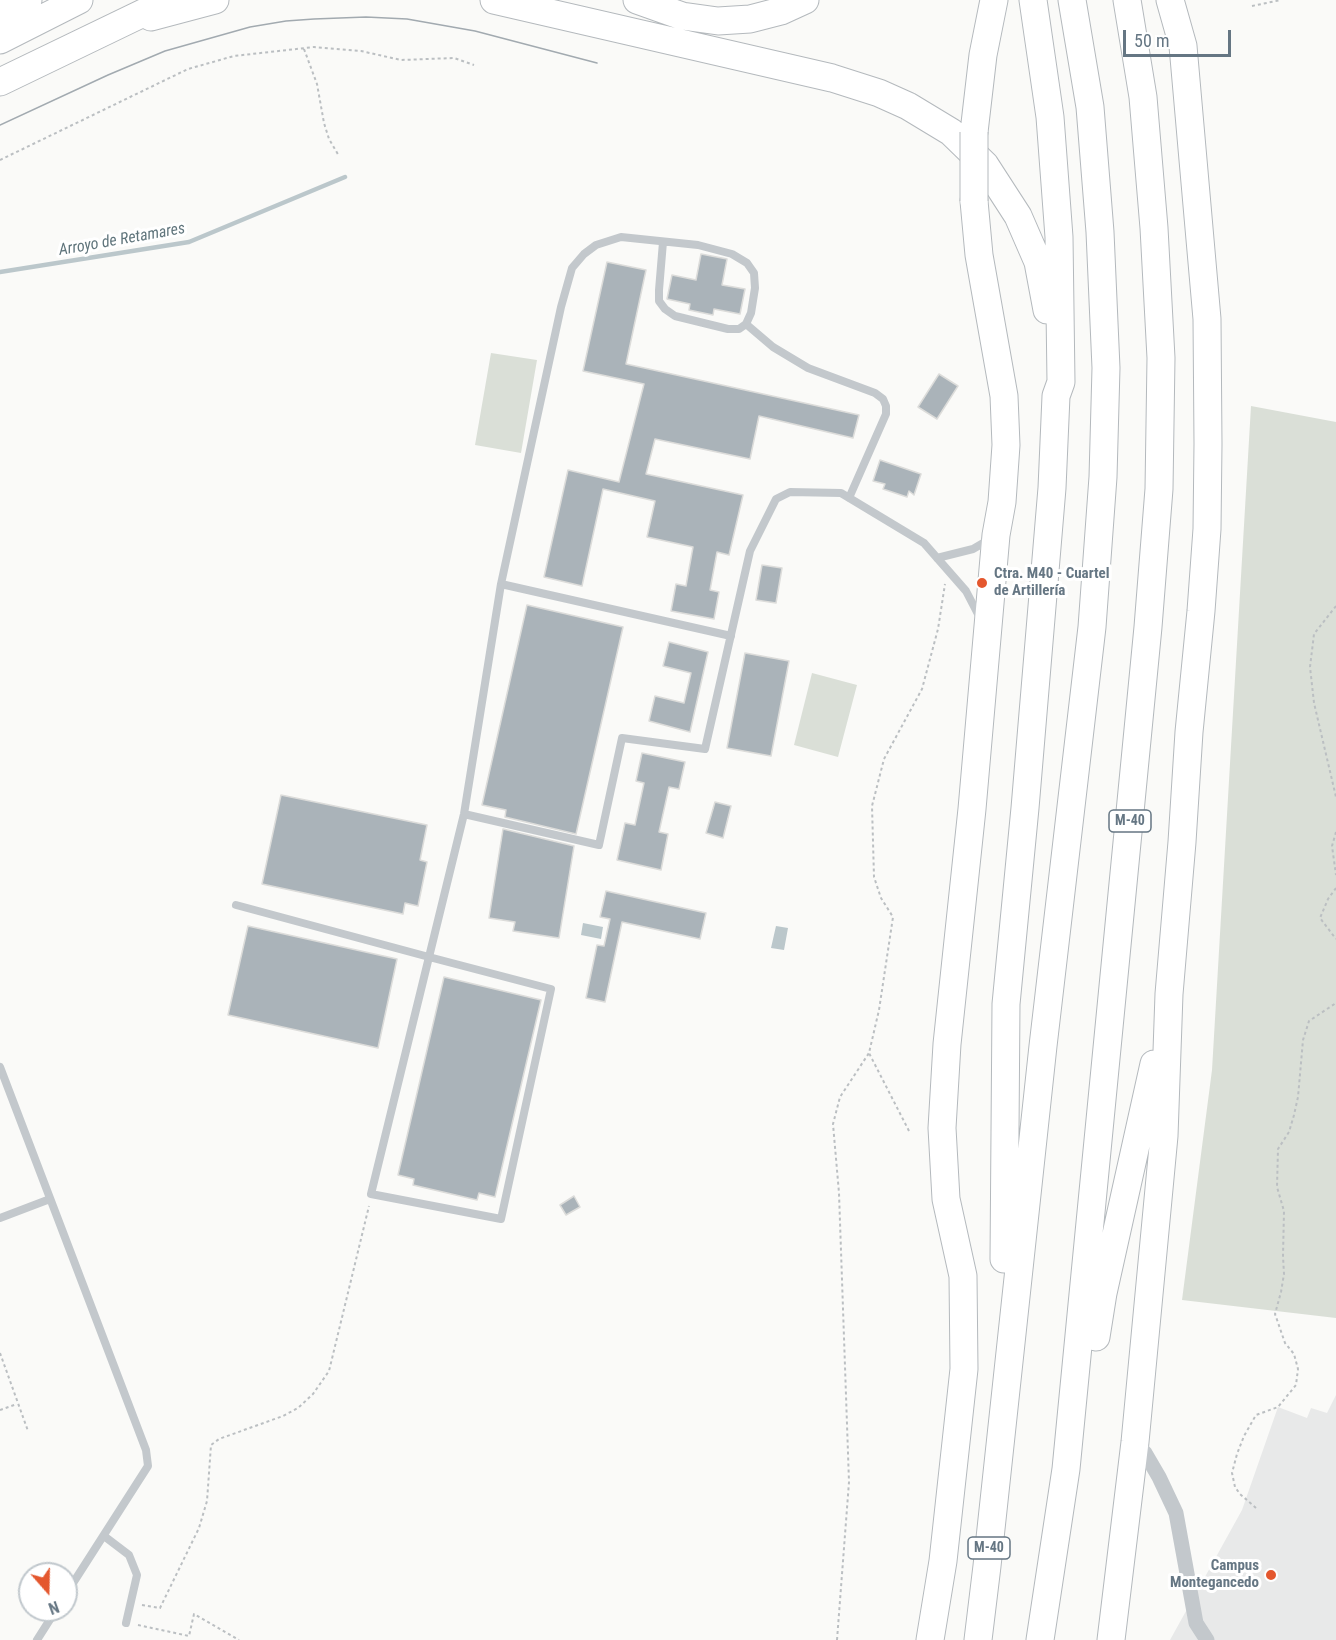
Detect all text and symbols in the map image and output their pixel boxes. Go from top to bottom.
scale bar [1126,18,1234,56]
text: 50 m [1134,30,1169,51]
water label: Arroyo de Retamares [57,219,187,261]
place label: Ctra. M40 - Cuartel de Artillería [994,565,1110,600]
marker: Ctra. M40 - Cuartel de Artillería [975,576,989,590]
road number: M-40 [1109,810,1151,832]
road number: M-40 [968,1537,1010,1559]
place label: Campus Montegancedo [1170,1557,1259,1592]
north arrow [18,1562,78,1622]
marker: Campus Montegancedo [1264,1568,1278,1582]
text: N [46,1597,62,1618]

